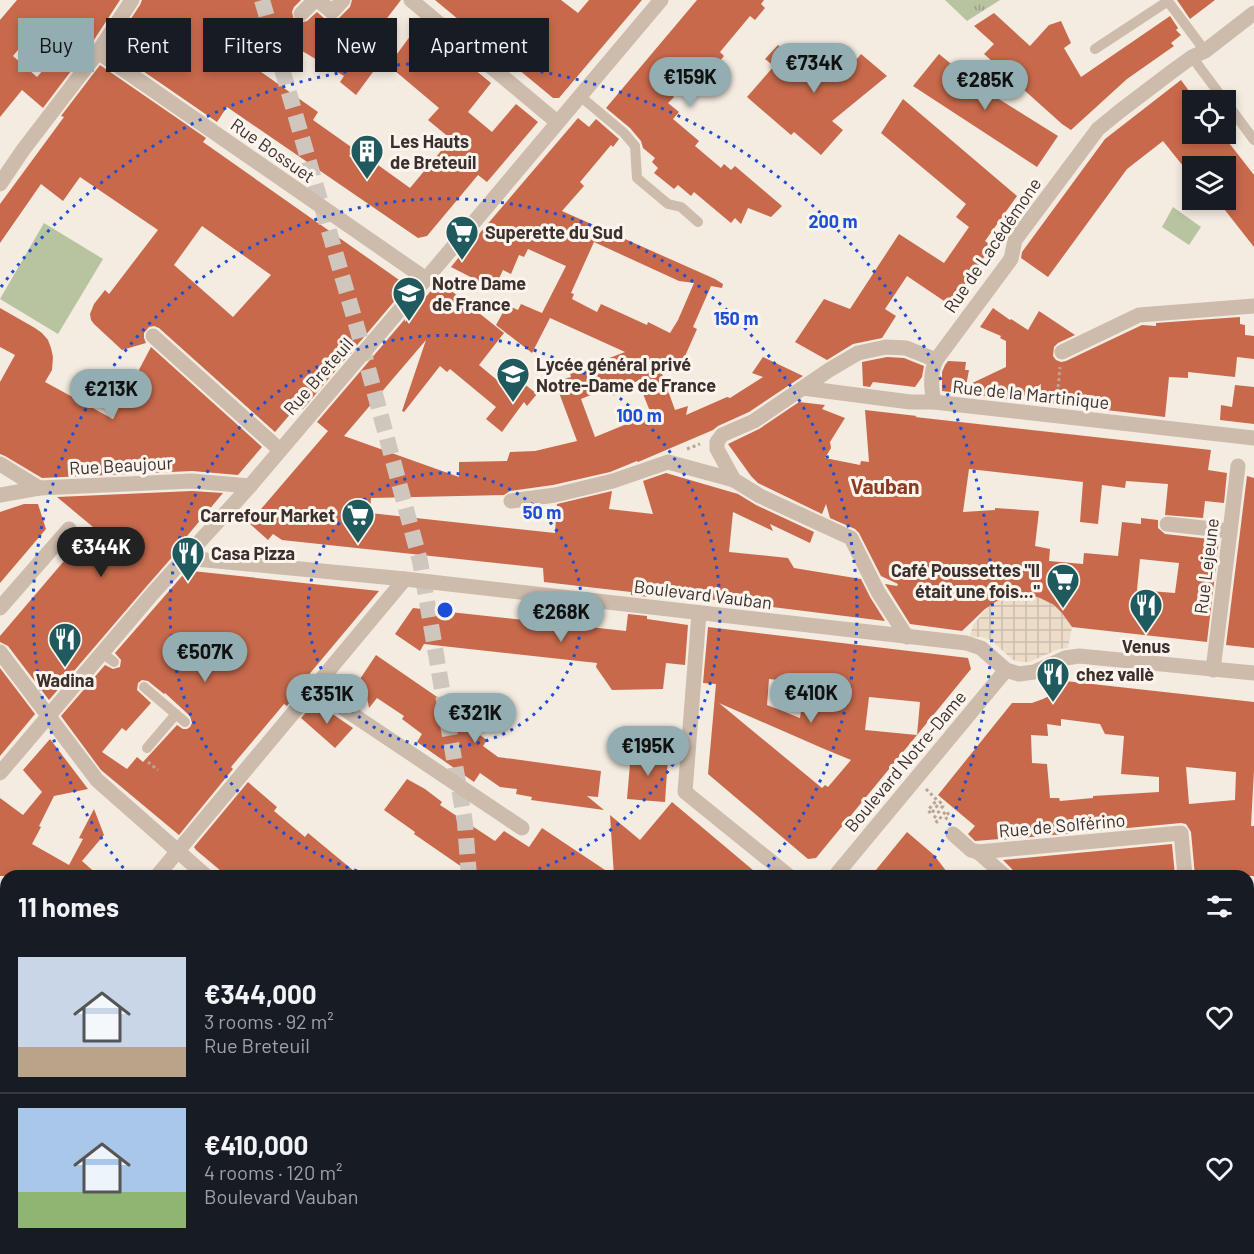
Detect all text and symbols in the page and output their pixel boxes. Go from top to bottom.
chip: Buy [18,18,94,72]
chip: Rent [106,18,191,72]
chip: Filters [203,18,303,72]
chip: New [315,18,397,72]
chip: Apartment [409,18,549,72]
pin: €734K [772,43,856,94]
text: €734K [785,50,843,74]
pin: €159K [648,57,732,108]
pin: €285K [943,60,1027,111]
text: €159K [663,64,717,88]
text: €285K [956,67,1014,91]
map controls [1182,90,1236,210]
button: locate [1182,90,1236,144]
street label: Rue Bossuet [227,113,319,187]
place label: Les Hauts de Breteuil [390,130,476,173]
building icon: Les Hauts de Breteuil [349,133,385,180]
button: layers [1182,156,1236,210]
street label: Rue de Lacédémone [939,173,1045,317]
text: 200 m [808,210,858,232]
supermarket icon: Superette du Sud [444,214,480,261]
place label: Superette du Sud [485,221,623,243]
place label: Notre Dame de France [432,272,526,315]
school or university icon: Notre Dame de France [391,275,427,322]
text: 150 m [714,307,758,329]
street label: Rue Breteuil [278,333,358,419]
place label: Lycée général privé Notre-Dame de France [536,353,716,396]
school or university icon: Lycée général privé Notre-Dame de France [495,356,531,403]
pin: €213K [69,369,153,420]
street label: Rue de la Martinique [952,375,1110,413]
text: €213K [84,376,138,400]
text: 100 m [616,404,662,426]
street label: Rue Beaujour [69,451,174,479]
district label: Vauban [851,473,919,498]
supermarket icon: Carrefour Market [340,497,376,544]
text: 50 m [523,501,561,523]
place label: Carrefour Market [200,504,335,526]
street label: Rue Lejeune [1189,517,1223,615]
pin: €344K [59,527,143,578]
text: €344K [71,534,131,558]
restaurant icon: Casa Pizza [170,535,206,582]
place label: Casa Pizza [211,542,295,564]
place label: Café Poussettes "Il était une fois..." [891,559,1041,602]
supermarket icon: Café Poussettes "Il était une fois..." [1045,562,1081,609]
street label: Boulevard Vauban [633,575,773,613]
restaurant icon: Venus [1128,587,1164,634]
pin: €268K [519,592,603,643]
text: €268K [532,599,590,623]
centre of rings [435,600,455,620]
restaurant icon: Wadina [47,621,83,668]
pin: €507K [163,632,247,683]
place label: Venus [1122,635,1170,657]
text: €507K [176,639,234,663]
restaurant icon: chez vallè [1035,656,1071,703]
place label: chez vallè [1076,663,1154,685]
place label: Wadina [36,669,94,691]
pin: €410K [769,673,853,724]
pin: €351K [285,674,369,725]
text: €410K [784,680,838,704]
text: €351K [300,681,354,705]
street label: Boulevard Notre-Dame [839,686,971,836]
pin: €321K [433,693,517,744]
text: €321K [448,700,502,724]
pin: €195K [606,726,690,777]
text: €195K [621,733,675,757]
street label: Rue de Solférino [998,809,1126,841]
icon: filters [1203,890,1236,923]
text: 11 homes [18,891,119,922]
text: €344,000 [204,978,317,1009]
icon: home [66,981,138,1053]
icon: heart [1203,1001,1236,1034]
text: 3 rooms · 92 m² [204,1009,334,1033]
text: Rue Breteuil [204,1033,310,1057]
text: €410,000 [204,1129,308,1160]
icon: home [66,1132,138,1204]
icon: heart [1203,1152,1236,1185]
text: 4 rooms · 120 m² [204,1160,342,1184]
text: Boulevard Vauban [204,1184,358,1208]

